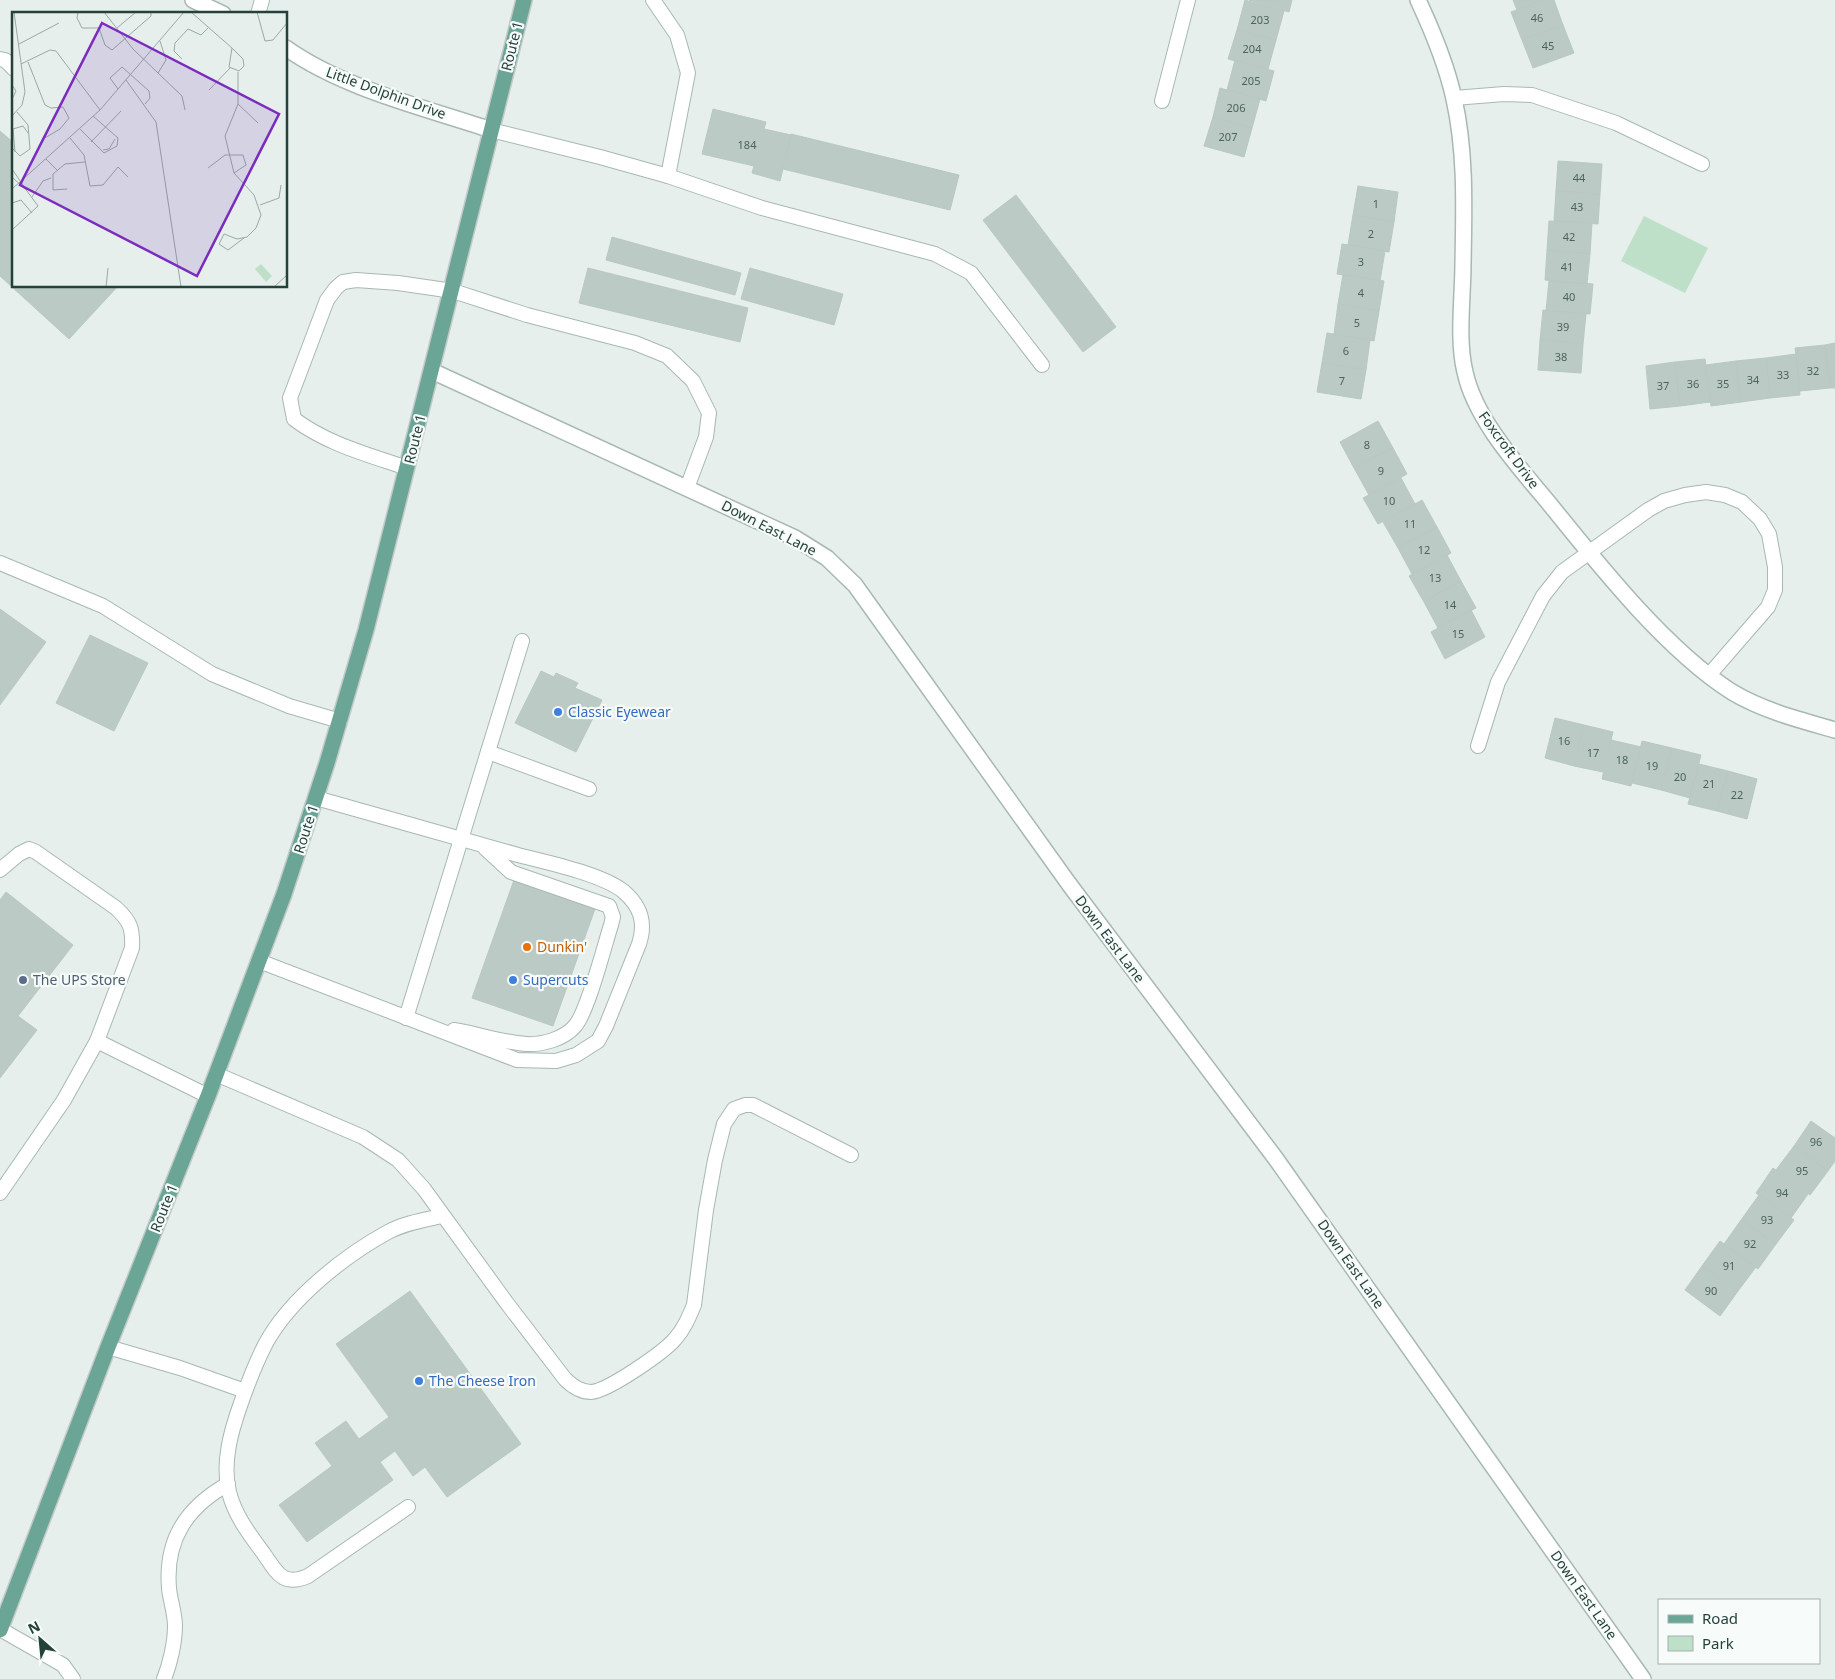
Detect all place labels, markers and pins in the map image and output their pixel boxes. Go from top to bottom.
place label: Classic Eyewear [568,702,671,721]
marker: Classic Eyewear [552,706,564,718]
place label: Dunkin' [537,937,587,956]
marker: Dunkin' [521,941,533,953]
place label: The UPS Store [33,970,126,989]
place label: Supercuts [523,970,589,989]
marker: The UPS Store [17,974,29,986]
marker: Supercuts [507,974,519,986]
place label: The Cheese Iron [429,1371,536,1390]
marker: The Cheese Iron [413,1375,425,1387]

